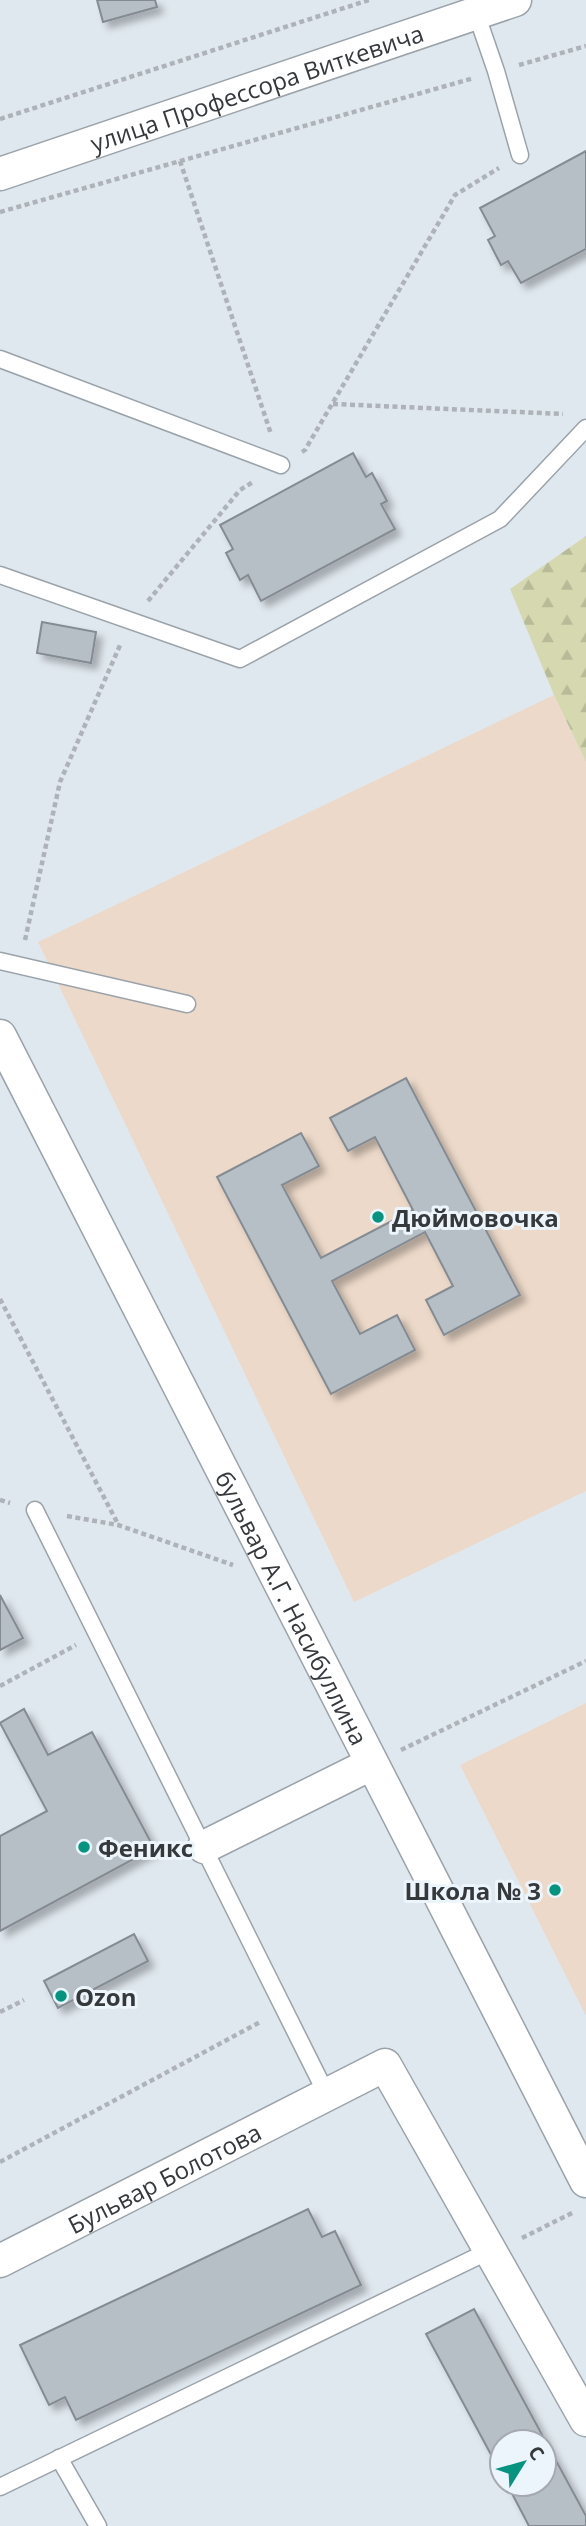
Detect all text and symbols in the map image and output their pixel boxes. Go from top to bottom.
street label: улица Профессора Виткевича [86,16,428,159]
place label: Дюймовочка [392,1201,559,1234]
marker: Дюймовочка [370,1209,386,1225]
street label: бульвар А.Г. Насибуллина [209,1465,376,1750]
place label: Феникс [98,1831,193,1864]
marker: Феникс [76,1839,92,1855]
place label: Школа № 3 [405,1874,541,1907]
marker: Школа № 3 [547,1882,563,1898]
place label: Ozon [75,1980,136,2013]
marker: Ozon [53,1988,69,2004]
street label: Бульвар Болотова [62,2115,266,2241]
north arrow [488,2428,558,2498]
text: С [523,2440,551,2465]

